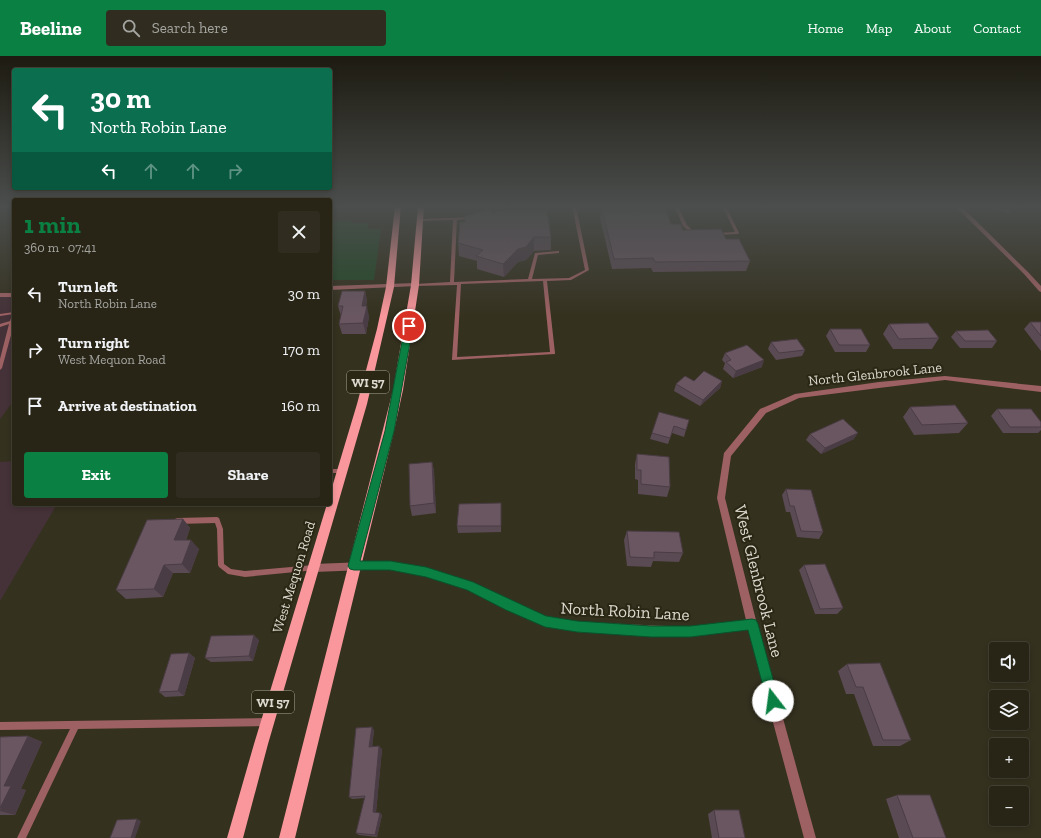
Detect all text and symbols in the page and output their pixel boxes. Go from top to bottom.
search box [106,10,386,46]
text: Beeline [20,17,82,40]
icon: search [120,17,142,39]
text: Search here [152,19,228,37]
text: Home [808,20,844,37]
text: Map [866,20,892,37]
text: About [914,20,951,37]
text: Contact [973,20,1021,37]
text: 30 m [90,82,151,115]
icon: left [24,84,76,136]
text: North Robin Lane [90,116,227,138]
icon: left [98,160,120,182]
icon: ahead [140,160,162,182]
icon: ahead [182,160,204,182]
icon: right [224,160,246,182]
text: 1 min [24,210,81,239]
button: close [278,211,320,253]
text: 360 m · 07:41 [24,240,96,255]
text: Turn left [58,278,118,296]
icon: left [24,283,46,305]
text: 30 m [288,285,320,303]
text: North Robin Lane [58,296,157,311]
pin [392,309,426,343]
icon: arrive [398,315,420,337]
text: Turn right [58,334,129,352]
icon: right [24,339,46,361]
text: 170 m [282,341,320,359]
text: West Mequon Road [58,352,166,367]
street label: North Glenbrook Lane [807,358,943,389]
road number: WI 57 [347,371,389,393]
icon: arrive [24,395,46,417]
text: Arrive at destination [58,397,197,415]
text: 160 m [281,397,320,415]
button: Exit [24,452,168,498]
button: Share [176,452,320,498]
street label: West Glenbrook Lane [730,503,788,659]
street label: West Mequon Road [269,519,319,635]
street label: North Robin Lane [560,598,690,624]
map controls [989,642,1029,826]
button: sound [989,642,1029,682]
position arrow [752,680,794,722]
button: layers [989,690,1029,730]
road number: WI 57 [252,691,294,713]
button: + [989,738,1029,778]
button: − [989,786,1029,826]

